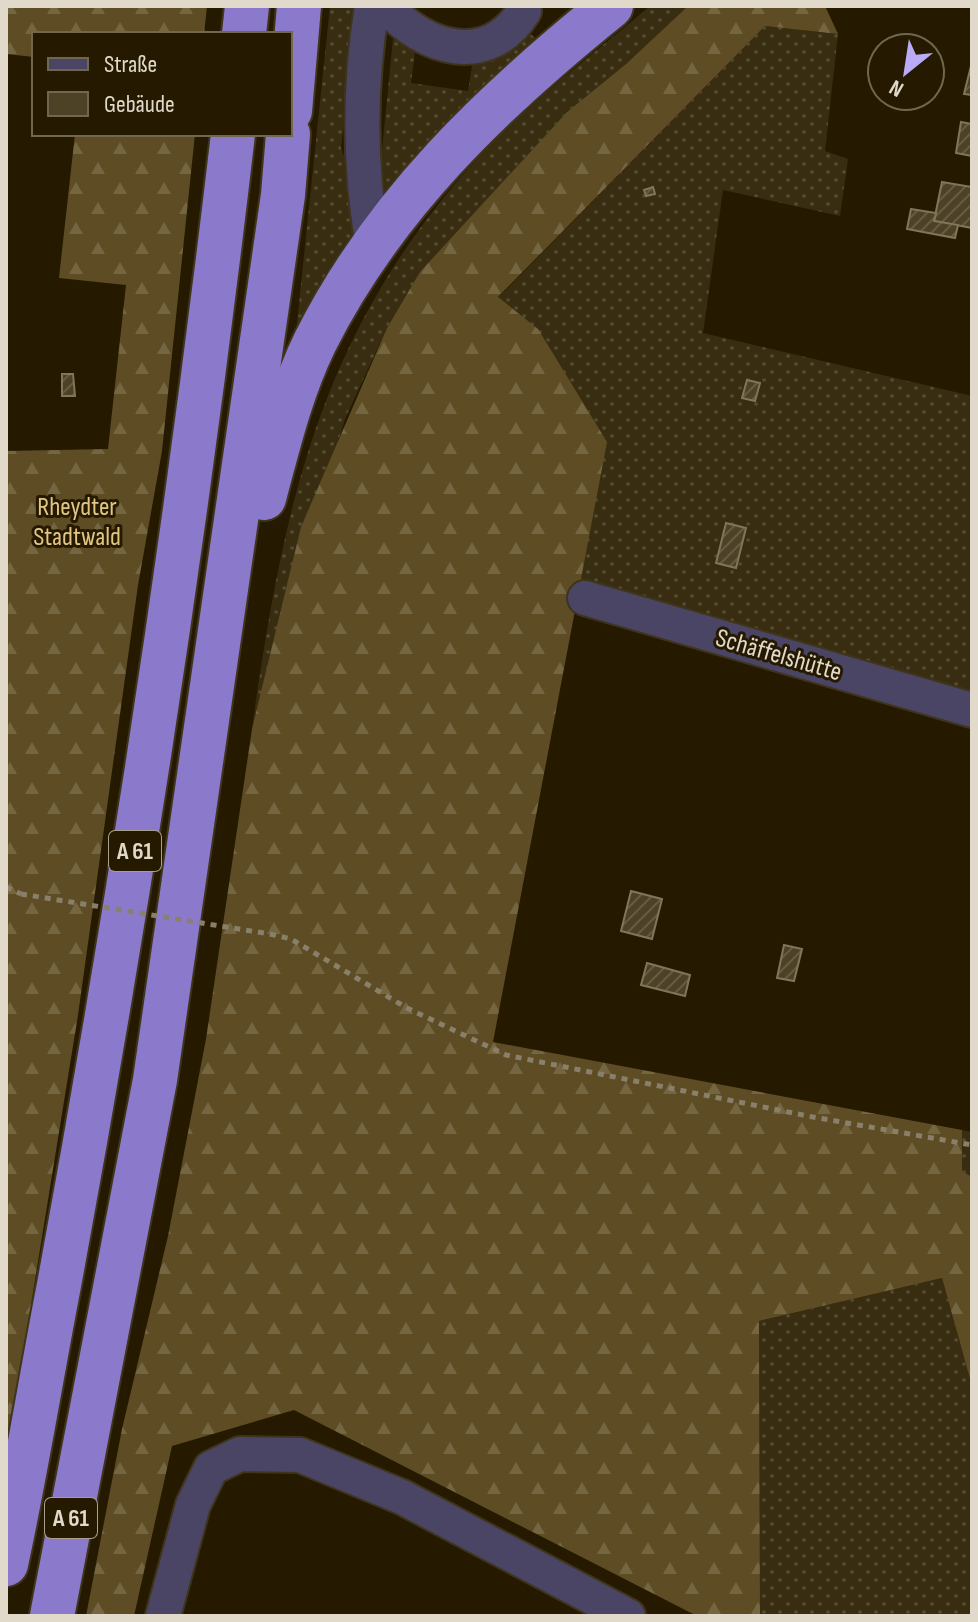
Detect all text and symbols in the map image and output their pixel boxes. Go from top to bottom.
legend [32,32,292,136]
north arrow [866,32,946,112]
text: Straße [104,50,157,79]
text: N [885,73,909,103]
text: Gebäude [104,90,175,119]
park label: Rheydter Stadtwald [33,492,121,553]
street label: Schäffelshütte [712,623,845,688]
road number: A 61 [109,831,161,871]
road number: A 61 [45,1498,97,1538]

